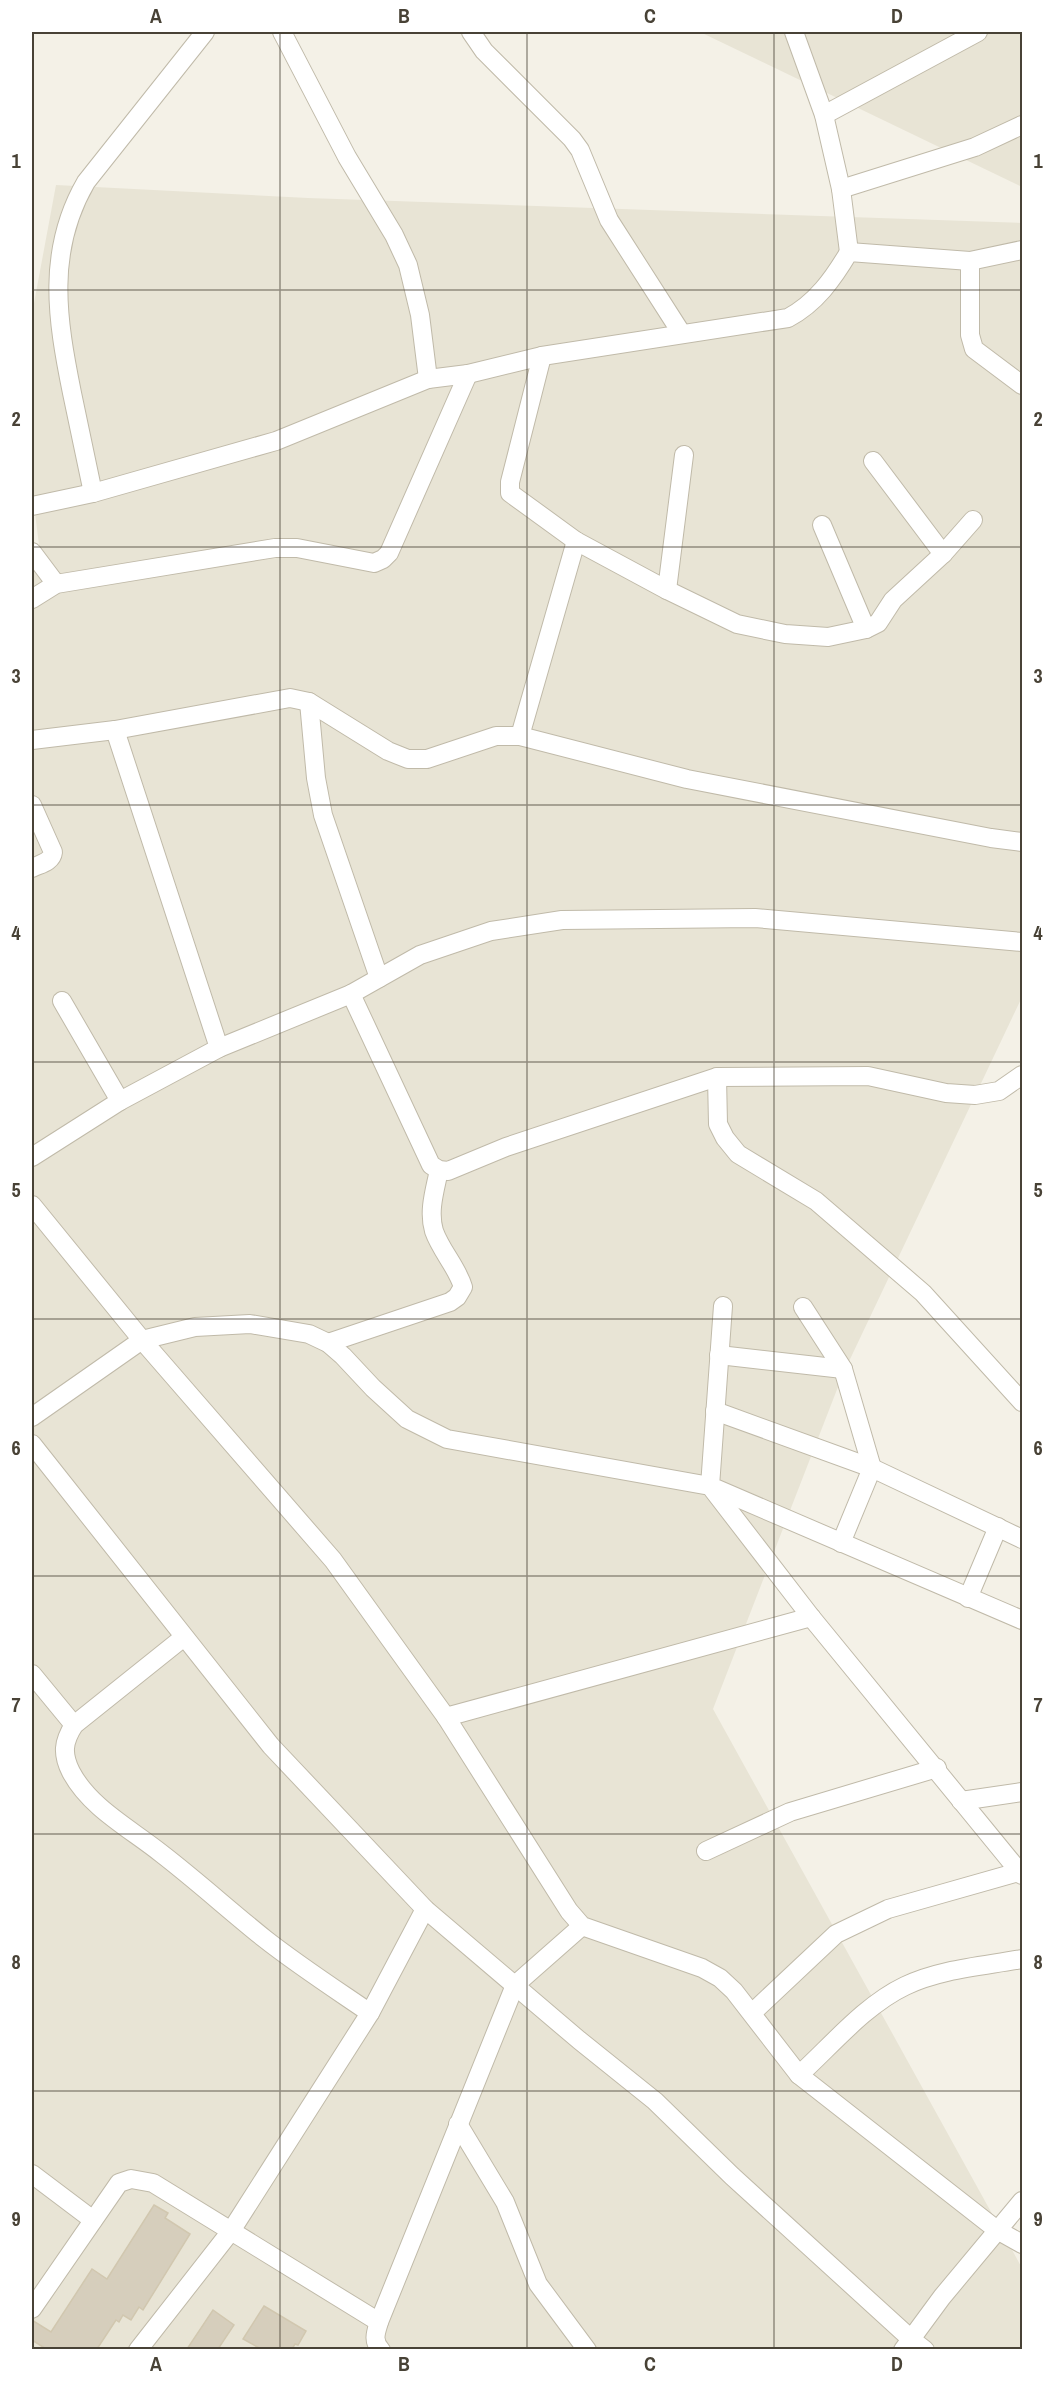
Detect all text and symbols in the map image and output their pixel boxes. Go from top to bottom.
text: A [150,2,162,29]
text: B [398,2,410,29]
text: C [644,2,656,29]
text: D [891,2,903,29]
text: 1 [11,147,21,174]
text: 1 [1033,147,1043,174]
text: 2 [11,405,21,432]
text: 2 [1033,405,1043,432]
text: 3 [11,662,21,689]
text: 3 [1033,662,1043,689]
text: 4 [11,919,21,946]
text: 4 [1033,919,1043,946]
text: 5 [11,1176,21,1203]
text: 5 [1033,1176,1043,1203]
text: 6 [11,1434,21,1461]
text: 6 [1033,1434,1043,1461]
text: 7 [11,1691,21,1718]
text: 7 [1033,1691,1043,1718]
text: 8 [11,1948,21,1975]
text: 8 [1033,1948,1043,1975]
text: 9 [11,2205,21,2232]
text: 9 [1033,2205,1043,2232]
text: A [150,2350,162,2377]
text: B [398,2350,410,2377]
text: C [644,2350,656,2377]
text: D [891,2350,903,2377]

